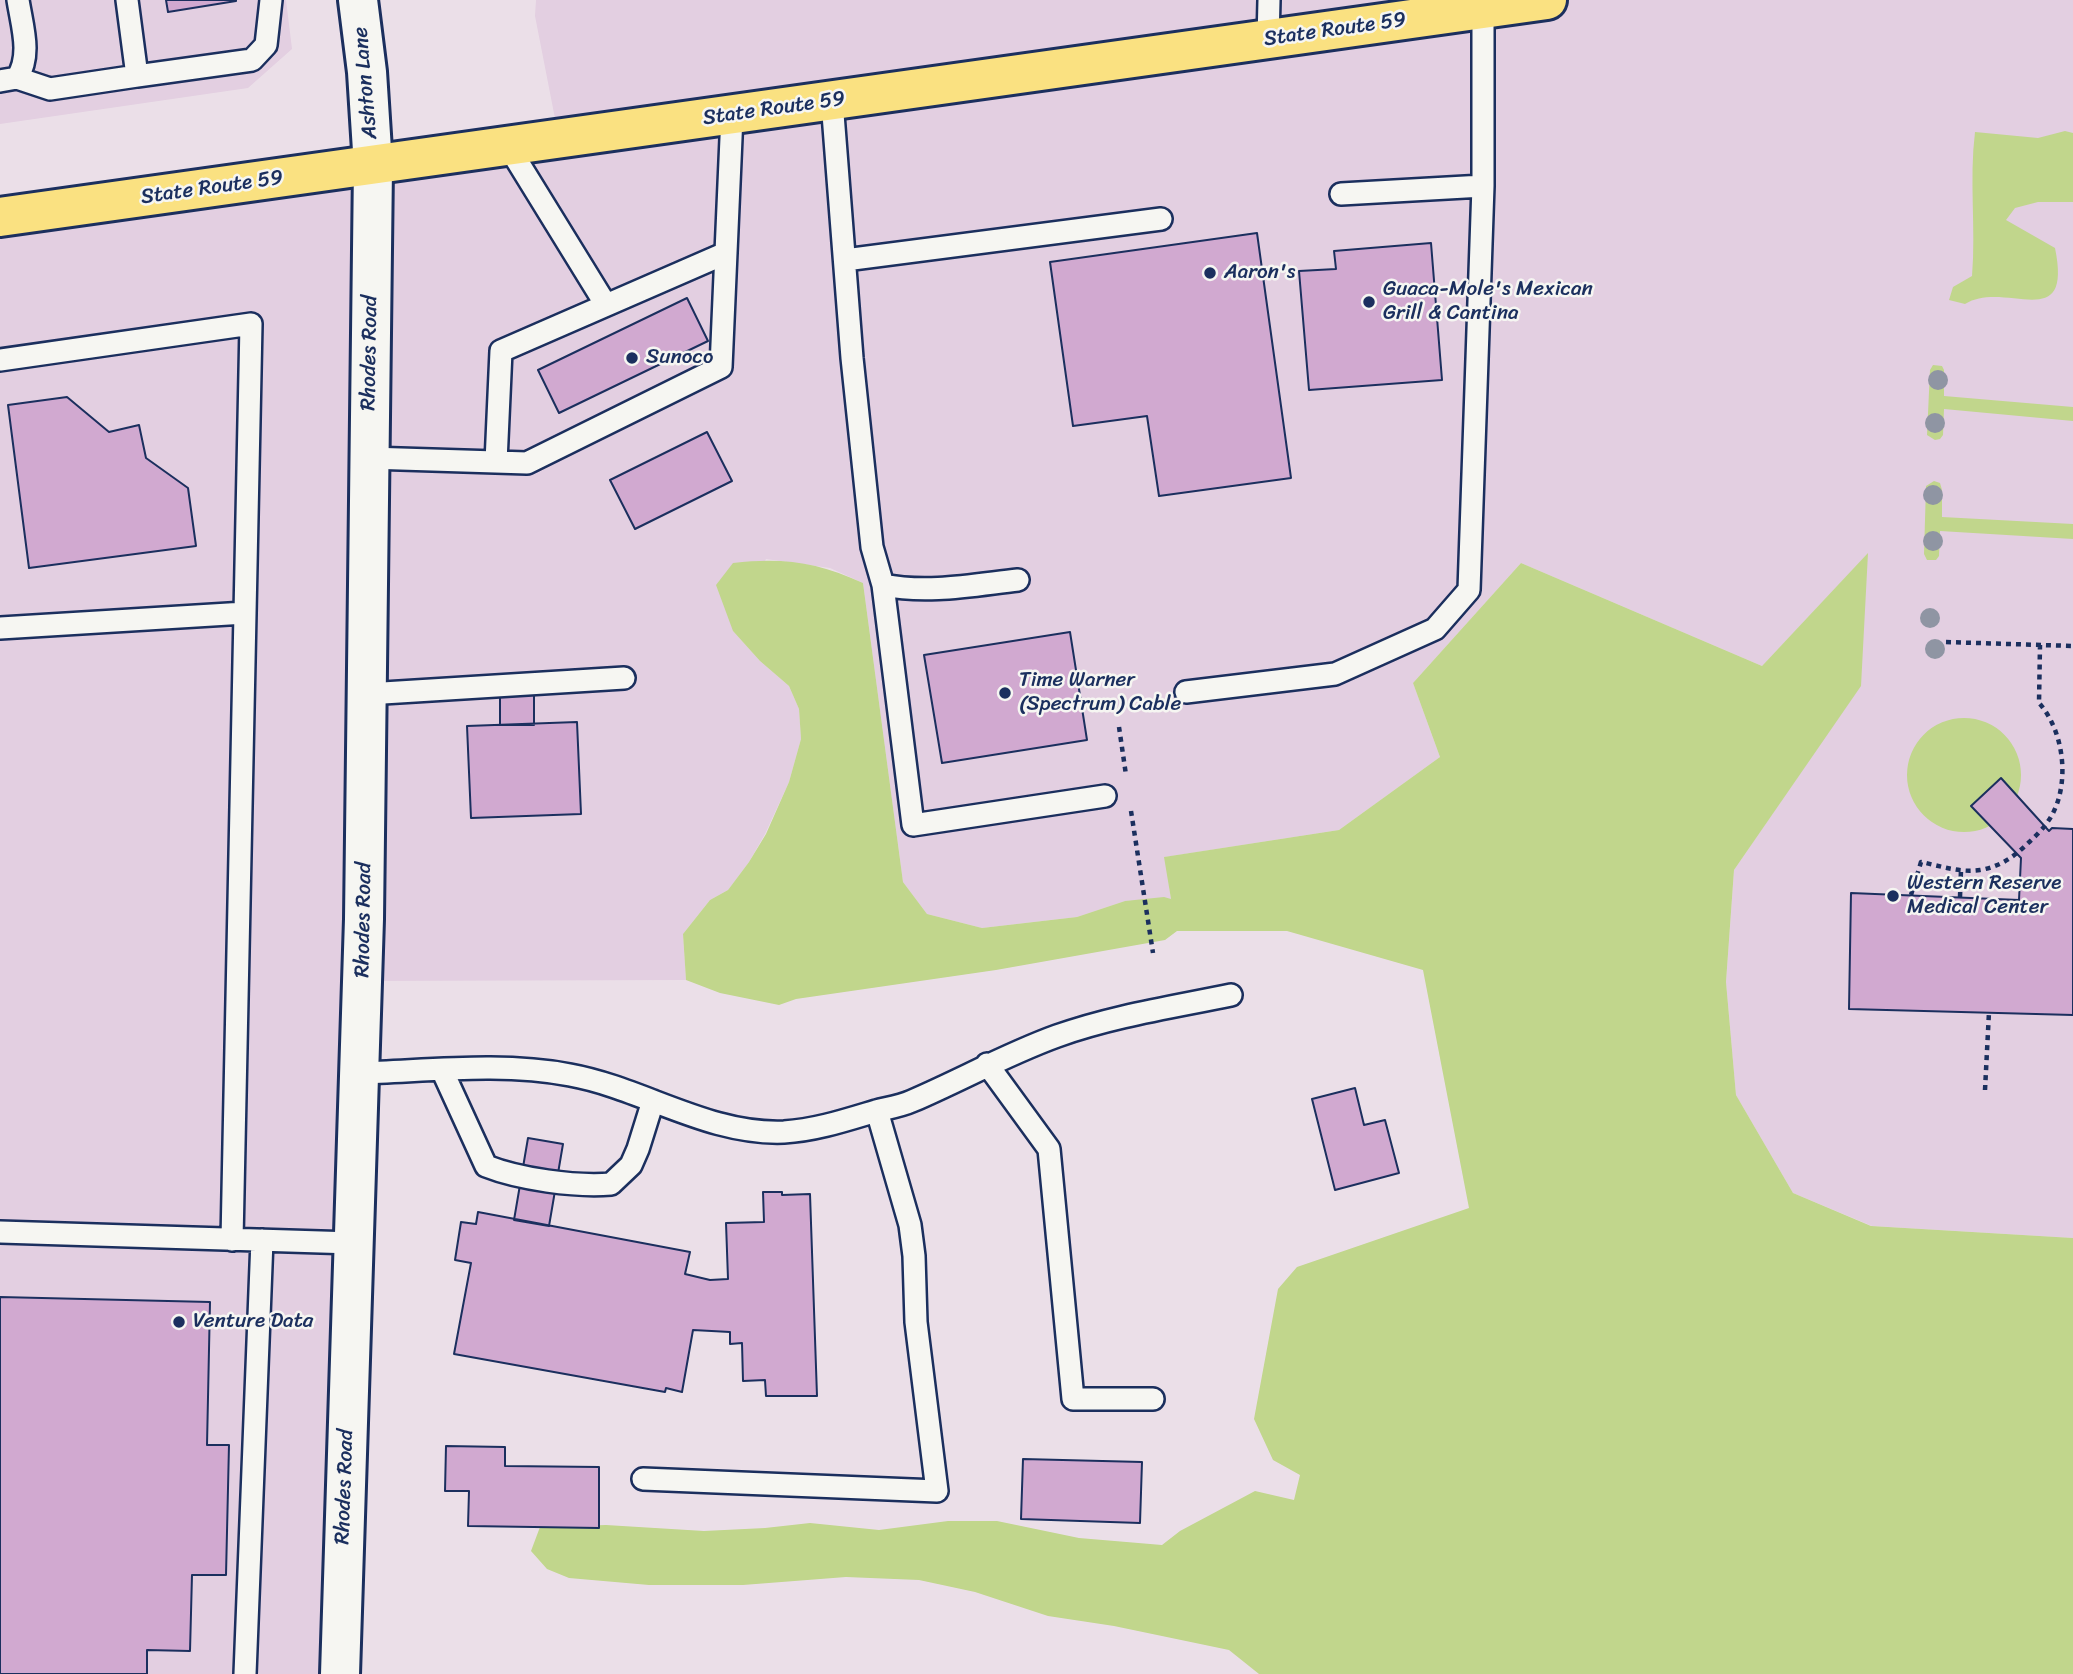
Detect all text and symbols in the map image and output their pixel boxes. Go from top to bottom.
street label: State Route 59 [1262,8,1408,52]
street label: Ashton Lane [349,26,383,140]
street label: State Route 59 [701,87,847,131]
street label: State Route 59 [139,166,285,210]
place label: Aaron's [1224,260,1295,286]
marker: Aaron's [1202,265,1218,281]
place label: Guaca-Mole's Mexican Grill & Cantina [1383,277,1593,327]
marker: Guaca-Mole's Mexican Grill & Cantina [1361,294,1377,310]
street label: Rhodes Road [356,295,384,411]
place label: Sunoco [646,345,713,371]
marker: Sunoco [624,350,640,366]
place label: Time Warner (Spectrum) Cable [1019,668,1181,718]
marker: Time Warner (Spectrum) Cable [997,685,1013,701]
street label: Rhodes Road [350,862,378,978]
place label: Western Reserve Medical Center [1907,871,2061,921]
marker: Western Reserve Medical Center [1885,888,1901,904]
place label: Venture Data [193,1309,313,1335]
marker: Venture Data [171,1314,187,1330]
street label: Rhodes Road [330,1429,360,1545]

